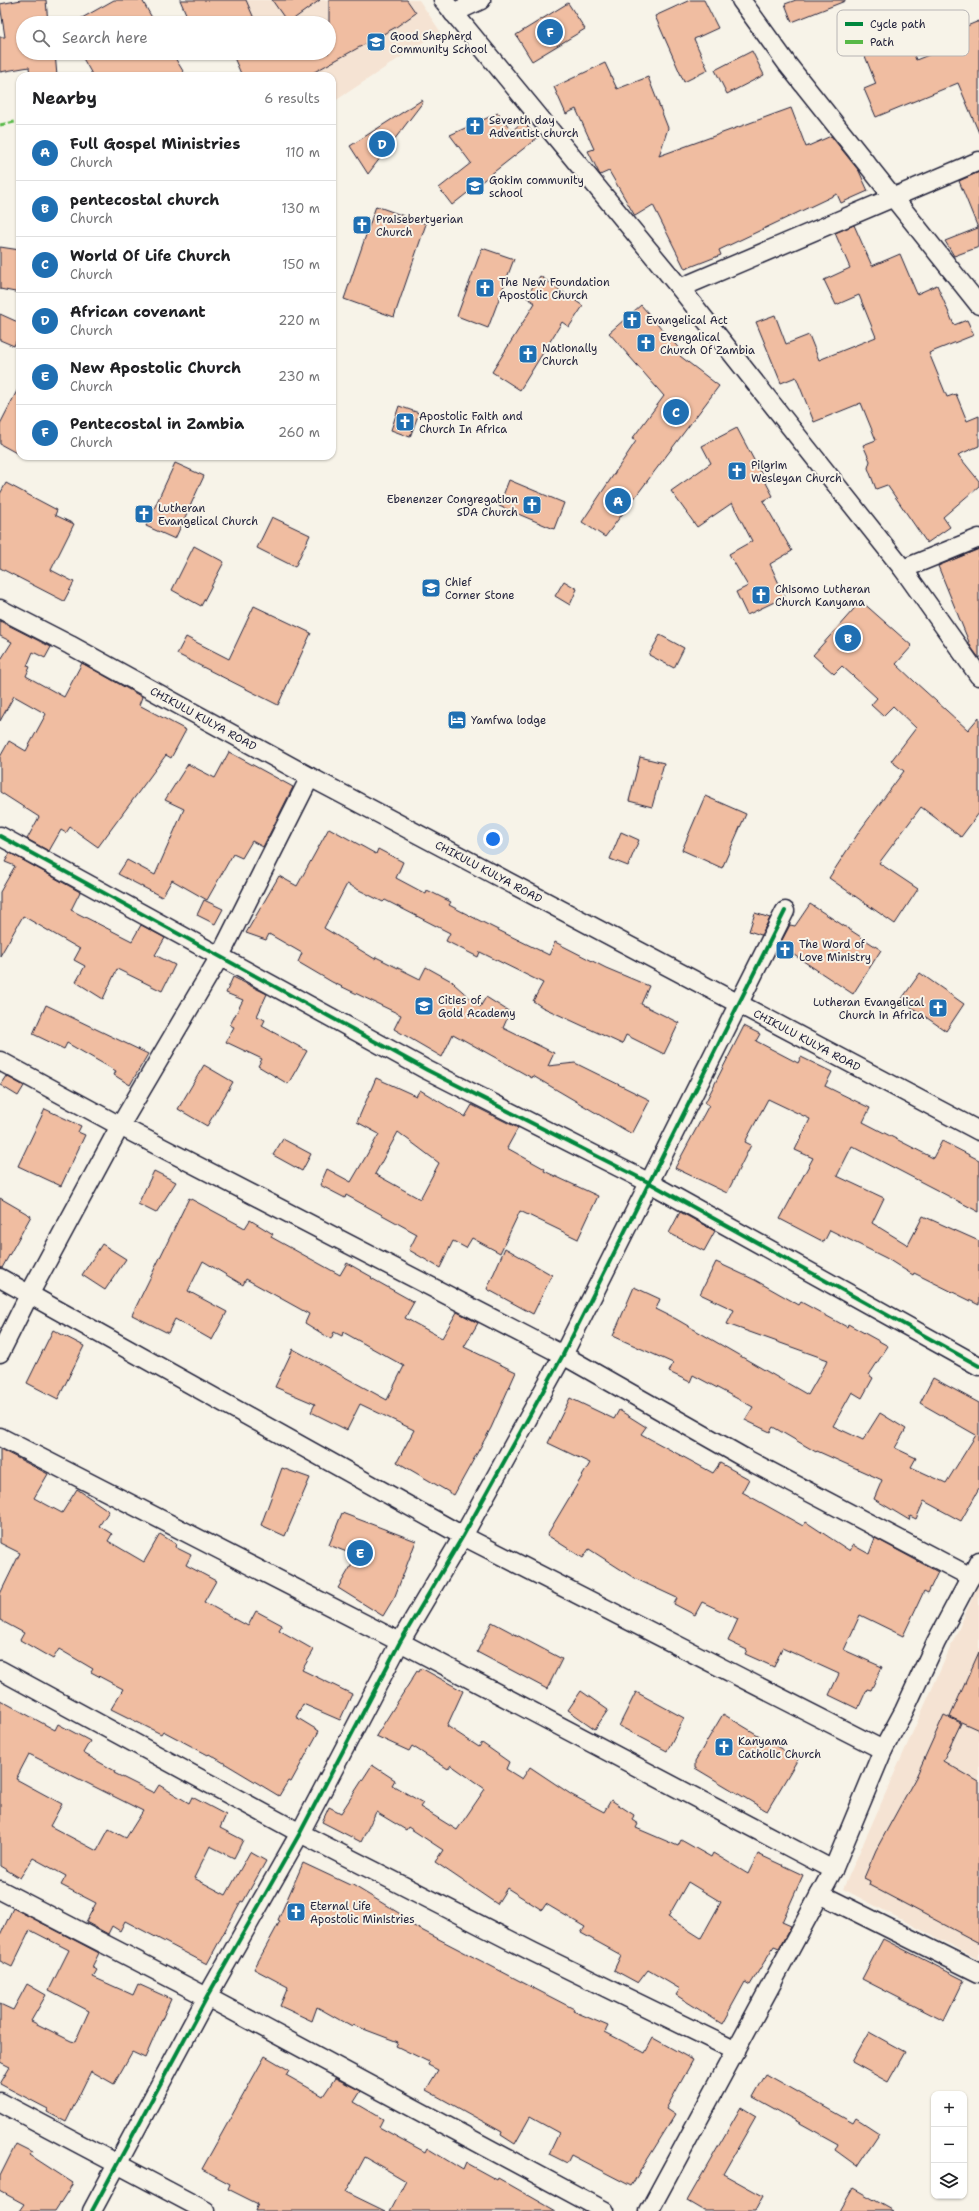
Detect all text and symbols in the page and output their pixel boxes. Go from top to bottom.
legend [837,10,969,56]
search box [16,16,336,60]
pin: F [537,17,563,47]
text: Cycle path [870,17,926,32]
icon: search [30,27,52,49]
text: Search here [62,28,148,48]
place label: Good Shepherd Community School [390,29,488,57]
school or university icon: Good Shepherd Community School [365,31,387,53]
text: Path [870,35,894,50]
text: Nearby [32,87,97,109]
text: 6 results [264,90,320,107]
place label: Seventh day Adventist church [489,113,579,141]
church icon: Seventh day Adventist church [464,115,486,137]
pin: D [369,129,395,159]
text: Full Gospel Ministries [70,134,240,154]
text: A [40,144,50,161]
text: 110 m [285,144,320,161]
text: Church [70,154,113,171]
place label: Gokim community school [489,173,584,201]
school or university icon: Gokim community school [464,175,486,197]
text: pentecostal church [70,190,219,210]
text: B [41,200,49,217]
text: 130 m [282,200,320,217]
text: Church [70,210,113,227]
place label: Praisebertyerian Church [376,212,464,240]
church icon: Praisebertyerian Church [351,214,373,236]
text: World Of Life Church [70,246,231,266]
text: C [41,256,49,273]
text: 150 m [282,256,320,273]
text: Church [70,266,113,283]
place label: The New Foundation Apostolic Church [499,275,610,303]
church icon: The New Foundation Apostolic Church [474,277,496,299]
text: African covenant [70,302,206,322]
church icon: Evangelical Act [621,309,643,331]
text: D [40,312,50,329]
text: 220 m [278,312,320,329]
place label: Evangelical Act [646,313,728,328]
text: Church [70,322,113,339]
place label: Evengalical Church Of Zambia [660,330,755,358]
church icon: Evengalical Church Of Zambia [635,332,657,354]
place label: Nationally Church [542,341,597,369]
church icon: Nationally Church [517,343,539,365]
text: New Apostolic Church [70,358,241,378]
text: E [41,368,49,385]
text: 230 m [278,368,320,385]
text: Church [70,378,113,395]
pin: C [663,397,689,427]
place label: Apostolic Faith and Church In Africa [419,409,523,437]
church icon: Apostolic Faith and Church In Africa [394,411,416,433]
text: Pentecostal in Zambia [70,414,244,434]
text: F [41,424,49,441]
text: 260 m [278,424,320,441]
text: Church [70,434,113,451]
place label: Pilgrim Wesleyan Church [751,458,842,486]
church icon: Pilgrim Wesleyan Church [726,460,748,482]
pin: A [605,486,631,516]
place label: Ebenenzer Congregation SDA Church [387,492,518,520]
church icon: Ebenenzer Congregation SDA Church [521,494,543,516]
place label: Lutheran Evangelical Church [158,501,258,529]
church icon: Lutheran Evangelical Church [133,503,155,525]
place label: Chief Corner Stone [445,575,515,603]
school or university icon: Chief Corner Stone [420,577,442,599]
place label: Chisomo Lutheran Church Kanyama [775,582,870,610]
church icon: Chisomo Lutheran Church Kanyama [750,584,772,606]
pin: B [835,623,861,653]
street label: CHIKULU KULYA ROAD [147,684,259,754]
hotel icon: Yamfwa lodge [446,709,468,731]
place label: Yamfwa lodge [471,713,546,728]
your location [483,829,503,849]
street label: CHIKULU KULYA ROAD [432,838,545,907]
place label: The Word of Love Ministry [799,937,871,965]
church icon: The Word of Love Ministry [774,939,796,961]
place label: Cities of Gold Academy [438,993,516,1021]
school or university icon: Cities of Gold Academy [413,995,435,1017]
place label: Lutheran Evangelical Church in Africa [813,995,925,1023]
church icon: Lutheran Evangelical Church in Africa [927,997,949,1019]
street label: CHIKULU KULYA ROAD [751,1006,863,1075]
pin: E [347,1538,373,1568]
place label: Kanyama Catholic Church [738,1734,821,1762]
church icon: Kanyama Catholic Church [713,1736,735,1758]
place label: Eternal Life Apostolic Ministries [310,1899,415,1927]
church icon: Eternal Life Apostolic Ministries [285,1901,307,1923]
map controls [931,2091,967,2199]
button: + [931,2091,967,2127]
button: − [931,2127,967,2163]
button: layers [931,2163,967,2199]

